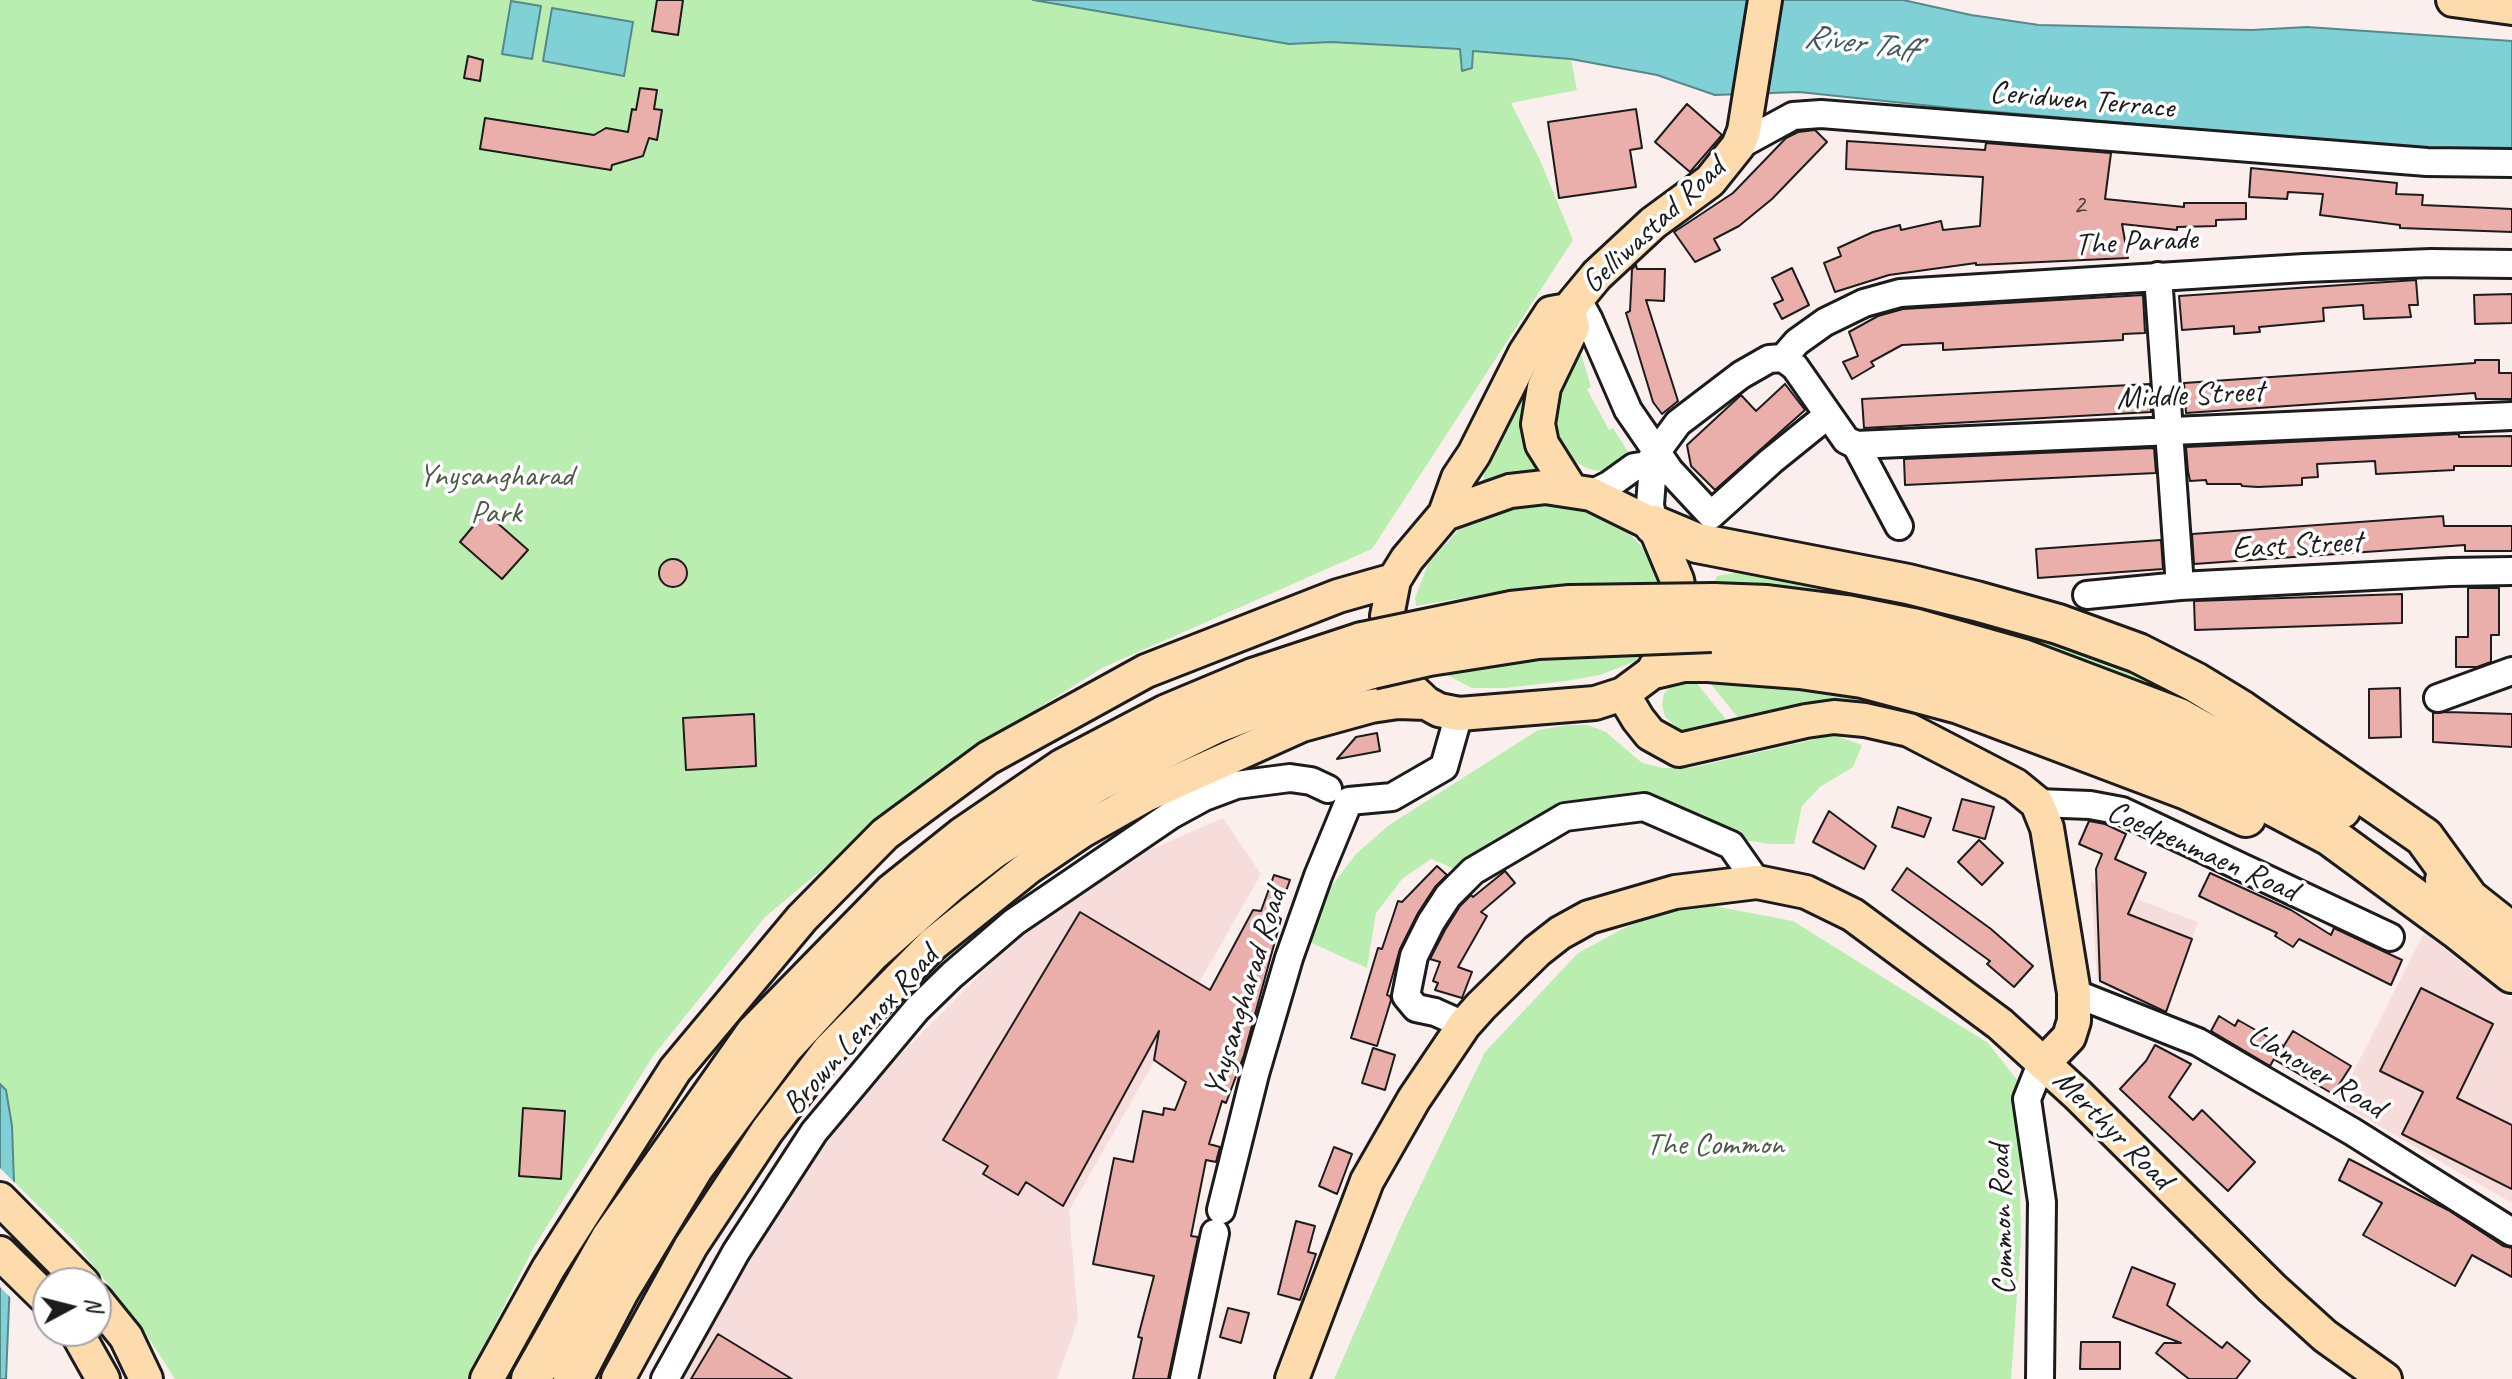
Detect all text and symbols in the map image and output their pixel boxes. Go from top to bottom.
water label: River Taff [1802,17,1918,71]
street label: Ceridwen Terrace [1988,74,2176,128]
street label: Gelliwastad Road [1574,150,1734,302]
house number: 2 [2073,189,2085,223]
street label: The Parade [2073,221,2199,265]
street label: Middle Street [2115,373,2265,419]
park label: Ynysangharad Park [419,458,573,533]
street label: East Street [2231,523,2363,569]
street label: Coedpenmaen Road [2101,793,2303,911]
street label: Ynysangharad Road [1196,884,1296,1102]
street label: Brown Lennox Road [775,938,947,1124]
street label: Llanover Road [2241,1016,2391,1128]
street label: Merthyr Road [2044,1062,2180,1198]
park label: The Common [1646,1127,1784,1165]
street label: Common Road [1981,1144,2025,1296]
north arrow [32,1267,112,1347]
text: N [79,1296,109,1313]

